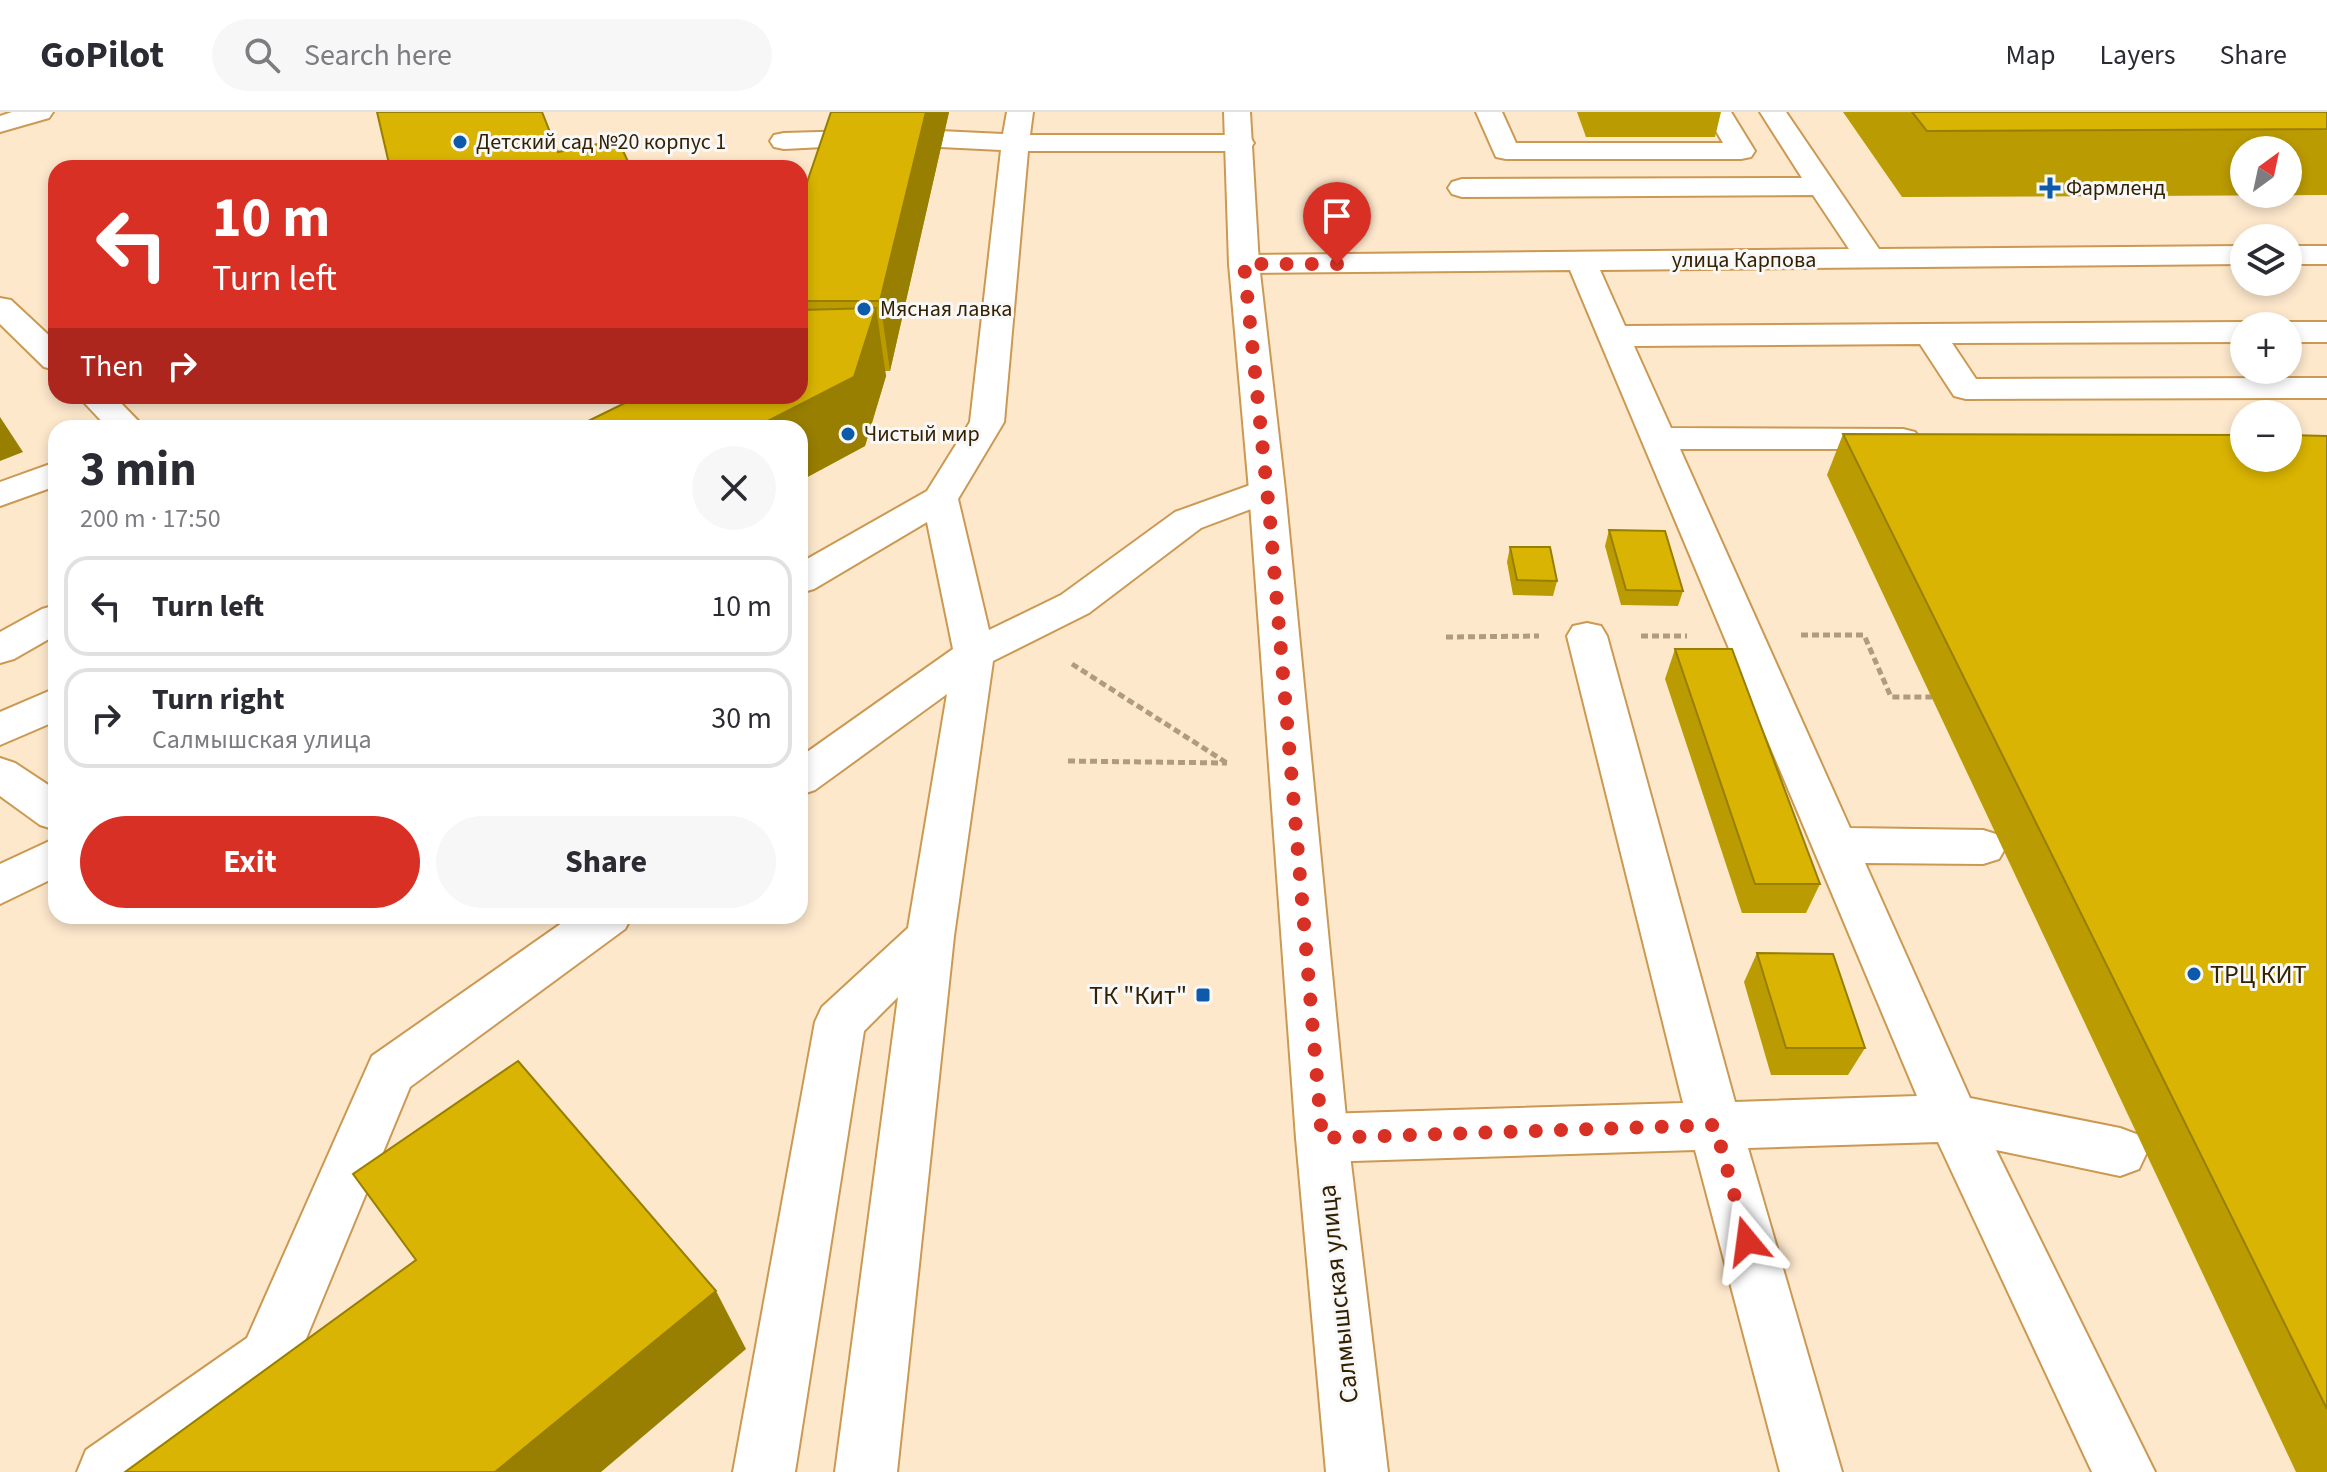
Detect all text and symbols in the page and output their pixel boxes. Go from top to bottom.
search box [212,19,772,91]
text: GoPilot [40,28,164,82]
icon: search [240,33,284,77]
text: Search here [304,34,452,77]
text: Map [2005,35,2055,75]
text: Layers [2099,35,2175,75]
text: Share [2219,35,2287,75]
place label: Детский сад №20 корпус 1 [476,126,726,158]
marker: Детский сад №20 корпус 1 [451,133,469,151]
north arrow [2230,136,2302,208]
map controls [2230,136,2302,472]
place label: Фармленд [2066,172,2166,204]
text: 10 m [212,179,330,258]
marker: Фармленд [2041,179,2059,197]
pin [1303,182,1371,264]
icon: left [80,192,184,296]
icon: arrive [1315,194,1359,238]
button: layers [2230,224,2302,296]
street label: улица Карпова [1672,244,1816,276]
text: Turn left [212,253,337,304]
place label: Мясная лавка [880,293,1012,325]
marker: Мясная лавка [855,300,873,318]
button: + [2230,312,2302,384]
icon: right [160,344,204,388]
text: Then [80,345,144,388]
button: − [2230,400,2302,472]
place label: Чистый мир [864,418,980,450]
marker: Чистый мир [839,425,857,443]
text: 3 min [80,436,197,504]
button: close [692,446,776,530]
text: 200 m · 17:50 [80,500,221,537]
icon: left [84,584,128,628]
text: Turn left [152,585,264,628]
text: 10 m [711,585,772,628]
text: Turn right [152,678,284,721]
icon: right [84,696,128,740]
text: 30 m [711,697,772,740]
text: Салмышская улица [152,721,372,758]
button: Exit [80,816,420,908]
button: Share [436,816,776,908]
place label: ТРЦ КИТ [2210,956,2307,993]
marker: ТРЦ КИТ [2185,965,2203,983]
place label: ТК "Кит" [1089,977,1187,1014]
marker: ТК "Кит" [1194,986,1212,1004]
street label: Салмышская улица [1308,1183,1368,1405]
position arrow [1705,1199,1789,1283]

